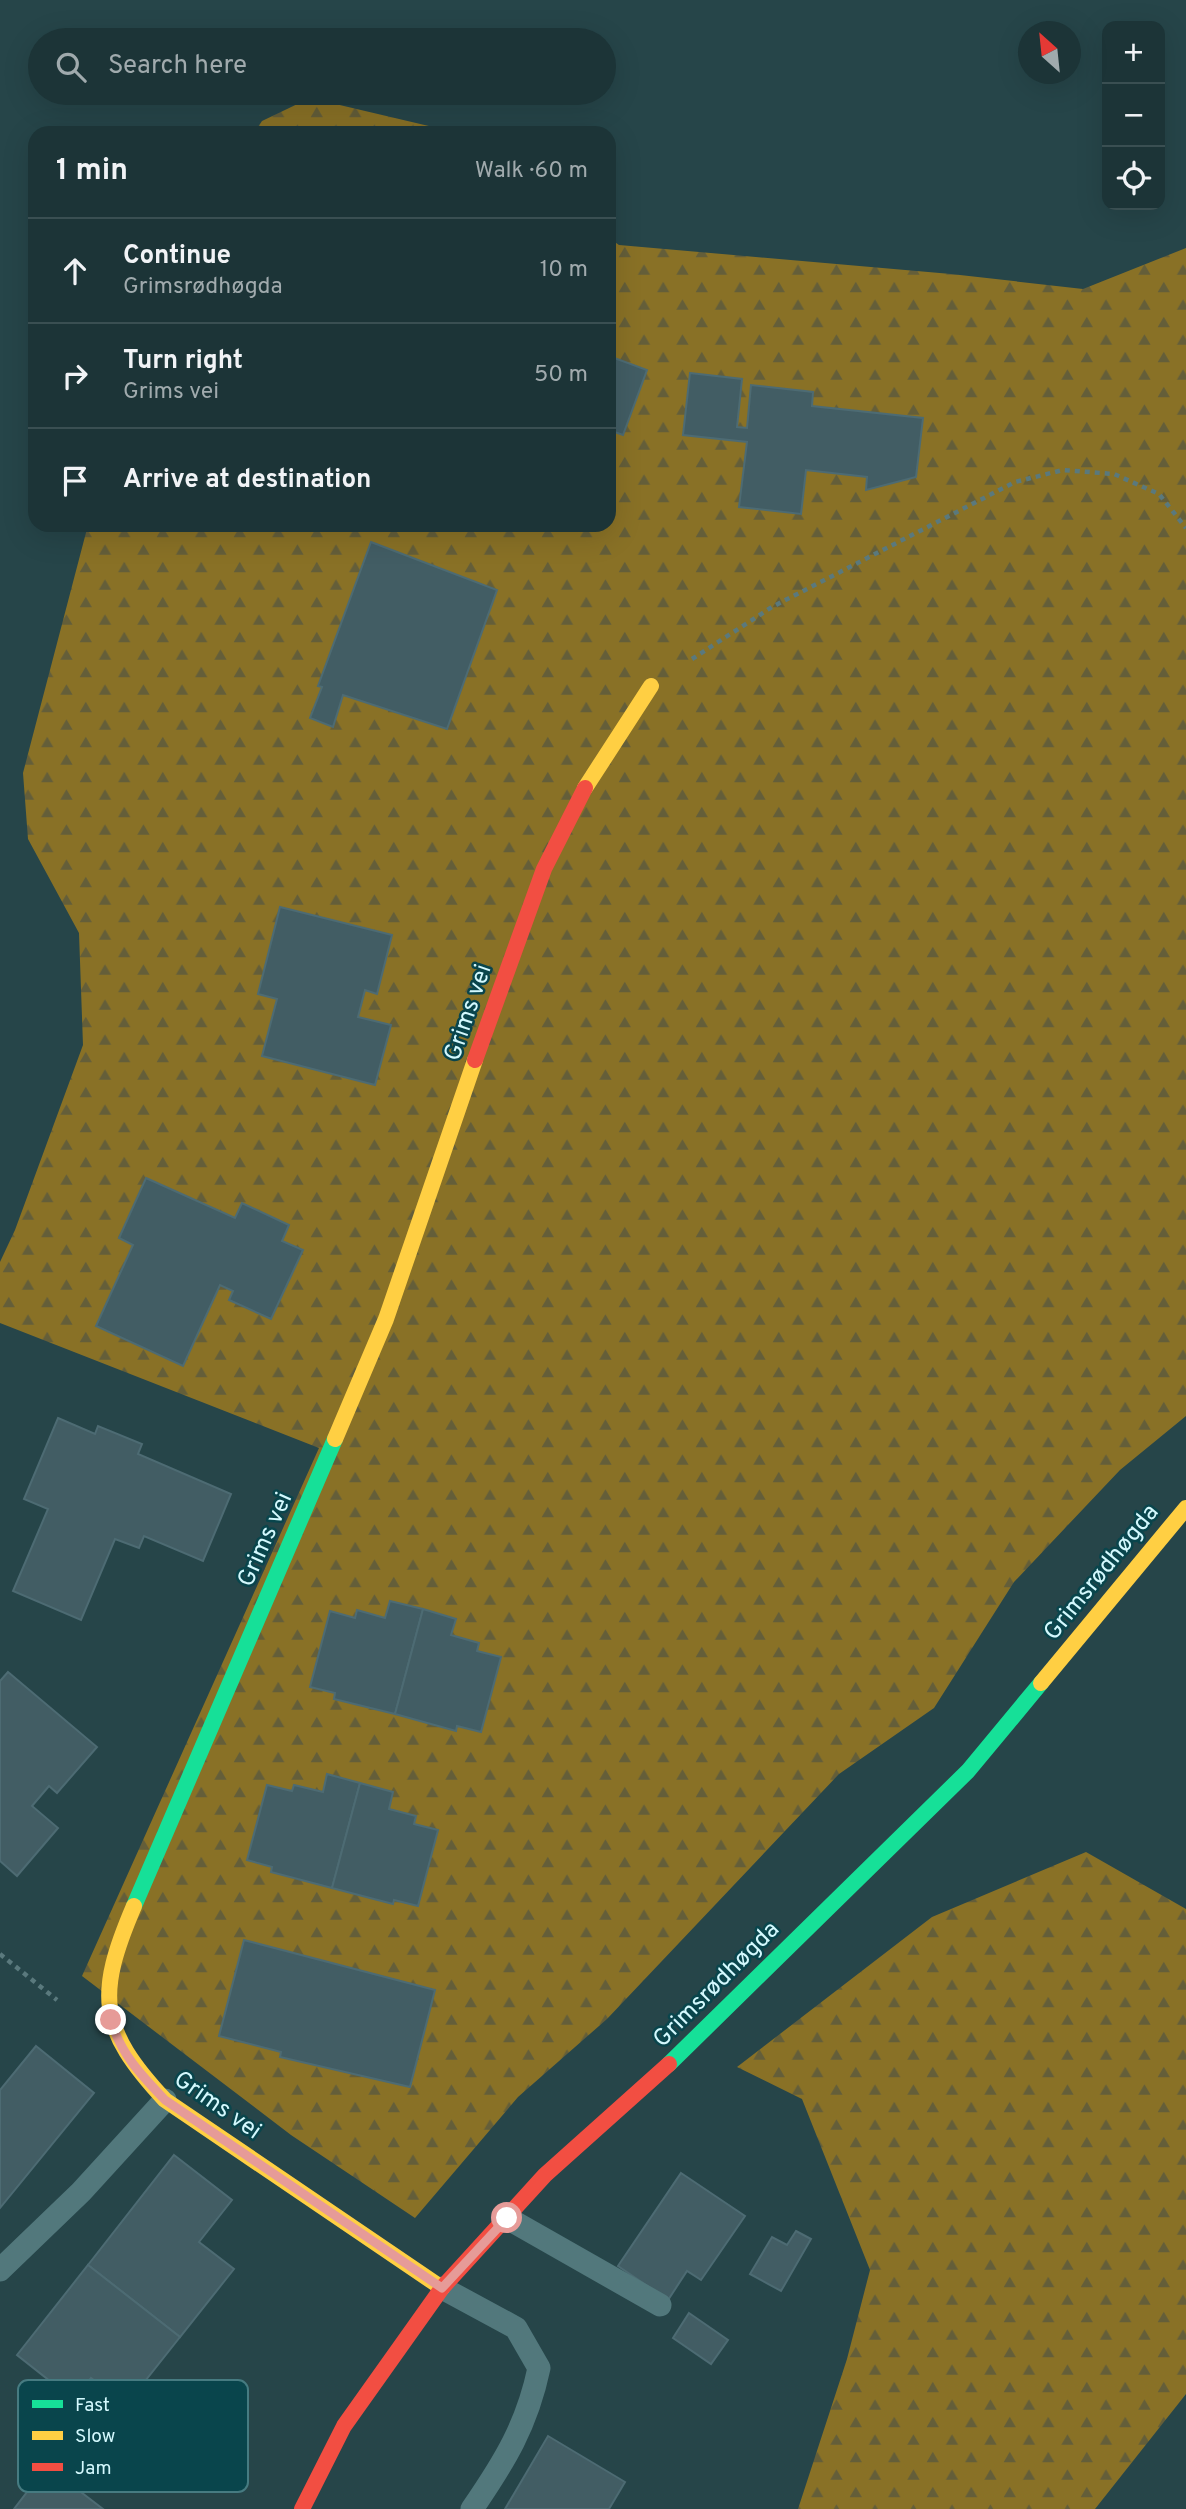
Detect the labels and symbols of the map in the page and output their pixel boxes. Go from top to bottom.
north arrow [1018,21,1081,84]
street label: Grims vei [439,961,499,1065]
street label: Grims vei [232,1488,300,1592]
street label: Grimsrødhøgda [1038,1499,1166,1647]
street label: Grimsrødhøgda [648,1916,786,2054]
route end [95,2004,126,2035]
street label: Grims vei [167,2065,267,2147]
route start [491,2202,522,2233]
legend [18,2380,248,2492]
text: Fast [75,2394,110,2418]
text: Slow [75,2425,115,2449]
text: Jam [75,2457,112,2481]

